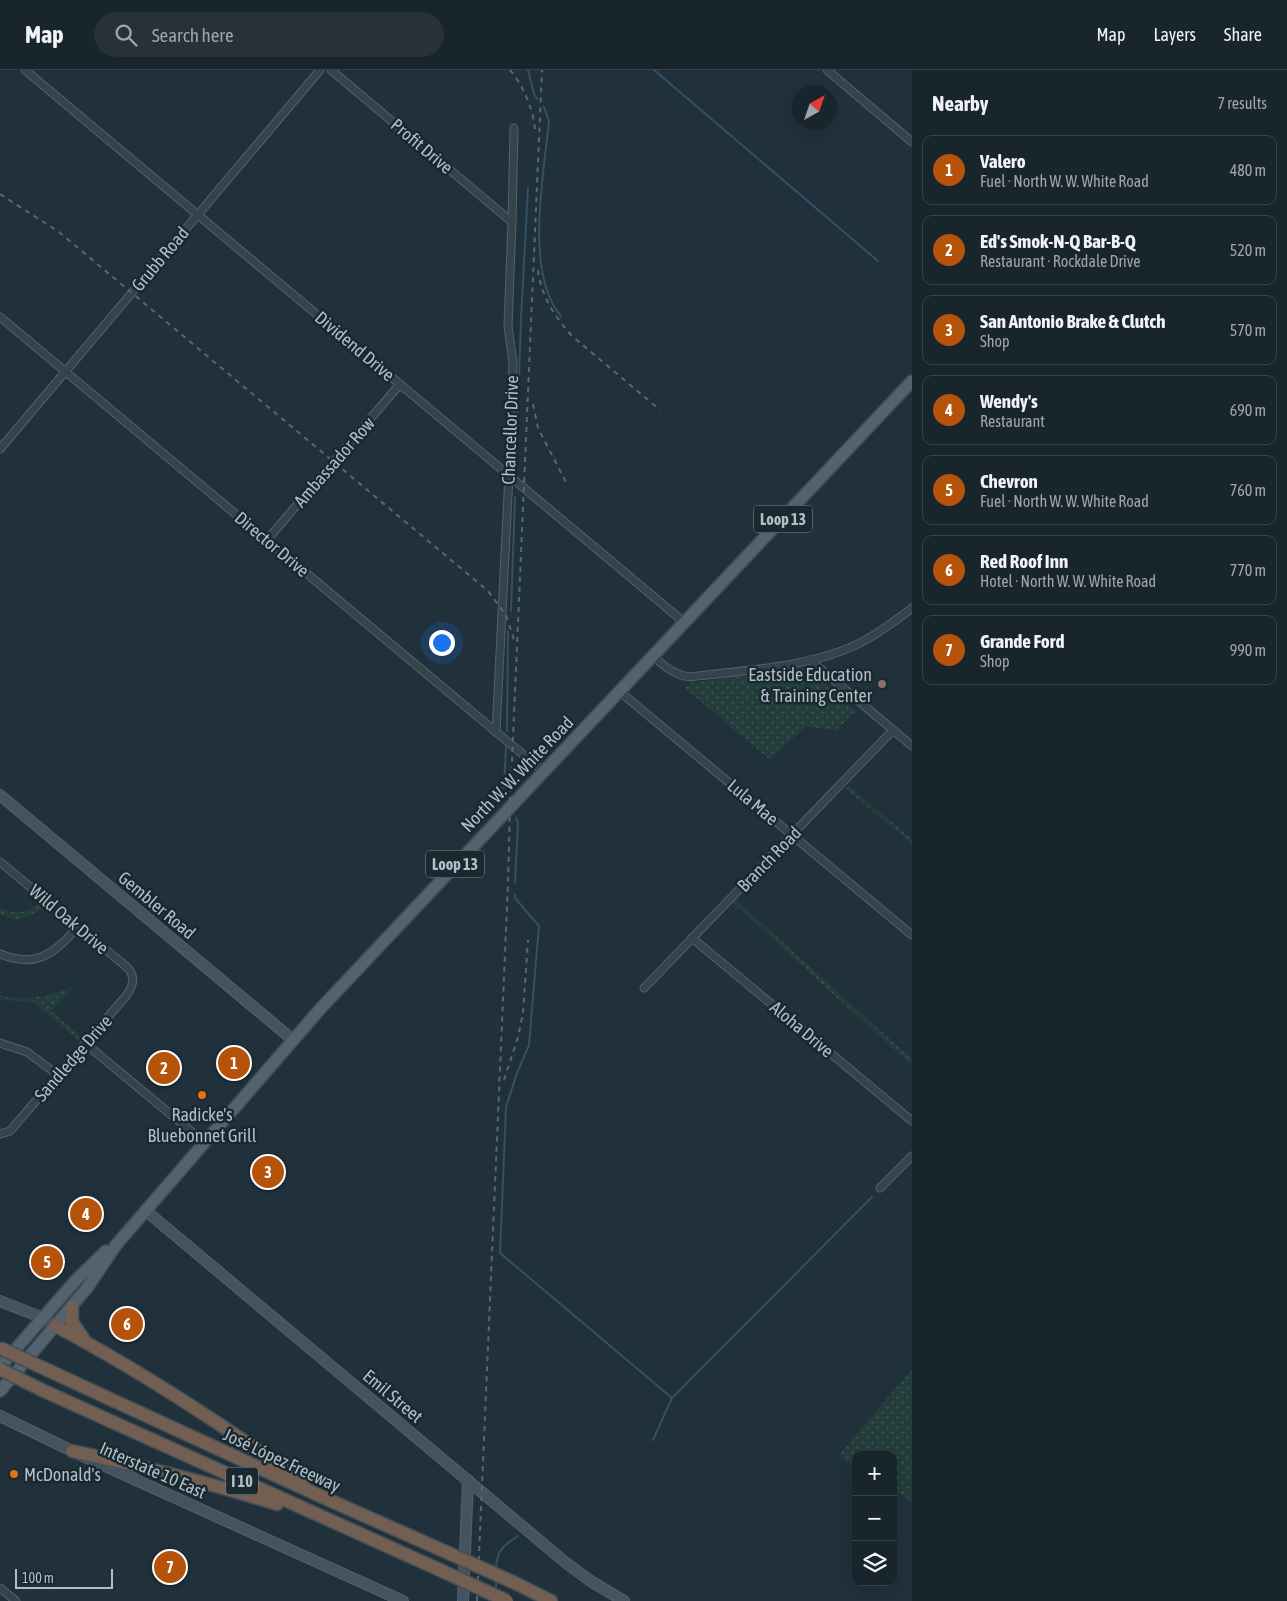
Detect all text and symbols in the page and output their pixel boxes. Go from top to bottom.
search box [94,12,444,57]
text: Map [25,21,64,48]
icon: search [112,21,140,49]
text: Search here [152,24,234,46]
text: Map [1096,24,1125,45]
text: Layers [1153,24,1196,45]
text: Share [1224,24,1262,45]
north arrow [792,85,837,130]
text: Nearby [932,91,988,115]
text: 7 results [1217,94,1267,112]
street label: Profit Drive [387,114,457,178]
text: Valero [980,150,1026,172]
text: 1 [945,161,953,179]
text: 480 m [1230,161,1266,179]
text: Fuel · North W. W. White Road [980,172,1149,190]
street label: Grubb Road [127,223,193,295]
text: Ed's Smok-N-Q Bar-B-Q [980,230,1136,252]
text: 2 [945,241,953,259]
text: 520 m [1230,241,1266,259]
text: Restaurant · Rockdale Drive [980,252,1140,270]
street label: Dividend Drive [311,307,399,385]
text: San Antonio Brake & Clutch [980,310,1166,332]
text: 3 [945,321,953,339]
text: 570 m [1230,321,1266,339]
text: Shop [980,332,1010,350]
street label: Chancellor Drive [498,375,522,485]
text: Wendy's [980,390,1038,412]
text: 4 [945,401,953,419]
text: 690 m [1230,401,1266,419]
street label: Ambassador Row [289,412,379,511]
text: Restaurant [980,412,1045,430]
text: Chevron [980,470,1038,492]
text: 5 [945,481,953,499]
text: 760 m [1230,481,1266,499]
text: Fuel · North W. W. White Road [980,492,1149,510]
road number: Loop 13 [754,506,812,532]
street label: Director Drive [231,507,313,581]
text: Red Roof Inn [980,550,1068,572]
text: 6 [945,561,953,579]
text: 770 m [1230,561,1266,579]
text: Hotel · North W. W. White Road [980,572,1156,590]
your location [429,630,455,656]
text: Grande Ford [980,630,1064,652]
text: 7 [945,641,953,659]
text: 990 m [1230,641,1266,659]
text: Shop [980,652,1010,670]
place label: Eastside Education & Training Center [748,664,873,706]
marker: Eastside Education & Training Center [876,678,888,690]
street label: North W. W. White Road [456,712,578,836]
street label: Lula Mae [723,775,783,829]
street label: Branch Road [733,822,805,896]
road number: Loop 13 [426,851,484,878]
street label: Gembler Road [114,867,200,943]
street label: Wild Oak Drive [25,880,113,958]
street label: Aloha Drive [766,996,838,1062]
street label: Sandledge Drive [30,1011,116,1105]
pin: 1 [218,1044,250,1082]
pin: 2 [148,1049,180,1087]
marker: Radicke's Bluebonnet Grill [196,1089,208,1101]
place label: Radicke's Bluebonnet Grill [148,1104,257,1146]
pin: 3 [252,1153,284,1191]
pin: 4 [70,1195,102,1233]
pin: 5 [31,1243,63,1281]
pin: 6 [111,1305,143,1343]
street label: Emil Street [359,1365,427,1427]
street label: José López Freeway [220,1424,344,1496]
street label: Interstate 10 East [97,1437,209,1503]
map controls [852,1451,897,1586]
button: + [852,1451,897,1496]
place label: McDonald's [24,1464,101,1485]
marker: McDonald's [8,1468,20,1480]
road number: I 10 [226,1468,258,1494]
button: − [852,1496,897,1541]
button: layers [852,1541,897,1586]
pin: 7 [154,1548,186,1586]
scale bar [15,1566,112,1589]
text: 100 m [22,1570,54,1586]

